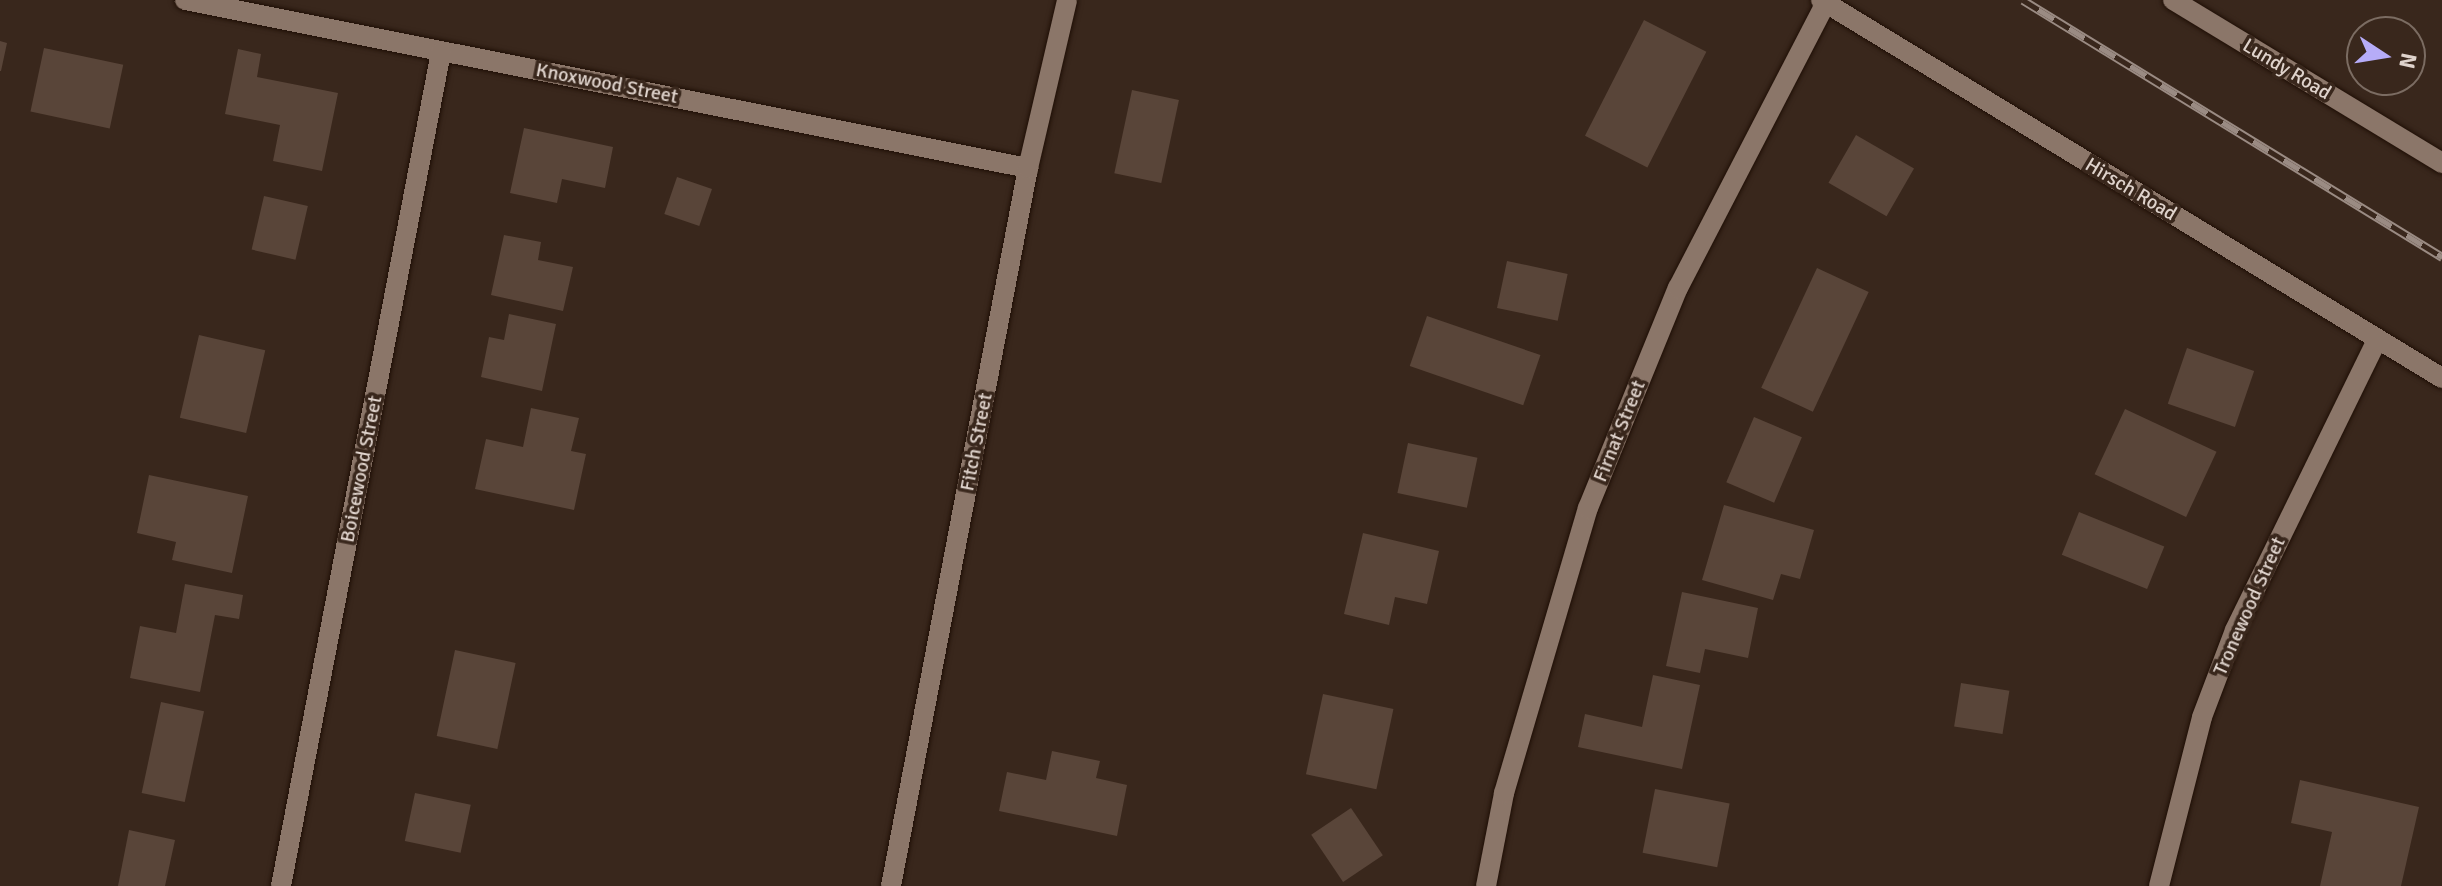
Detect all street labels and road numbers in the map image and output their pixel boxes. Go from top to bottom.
street label: Lundy Road [2238,33,2336,105]
street label: Knoxwood Street [534,57,680,109]
street label: Hirsch Road [2081,152,2181,226]
street label: Firnat Street [1588,377,1650,485]
street label: Fitch Street [955,391,997,493]
street label: Boicewood Street [335,394,387,544]
street label: Tronewood Street [2208,533,2290,679]

